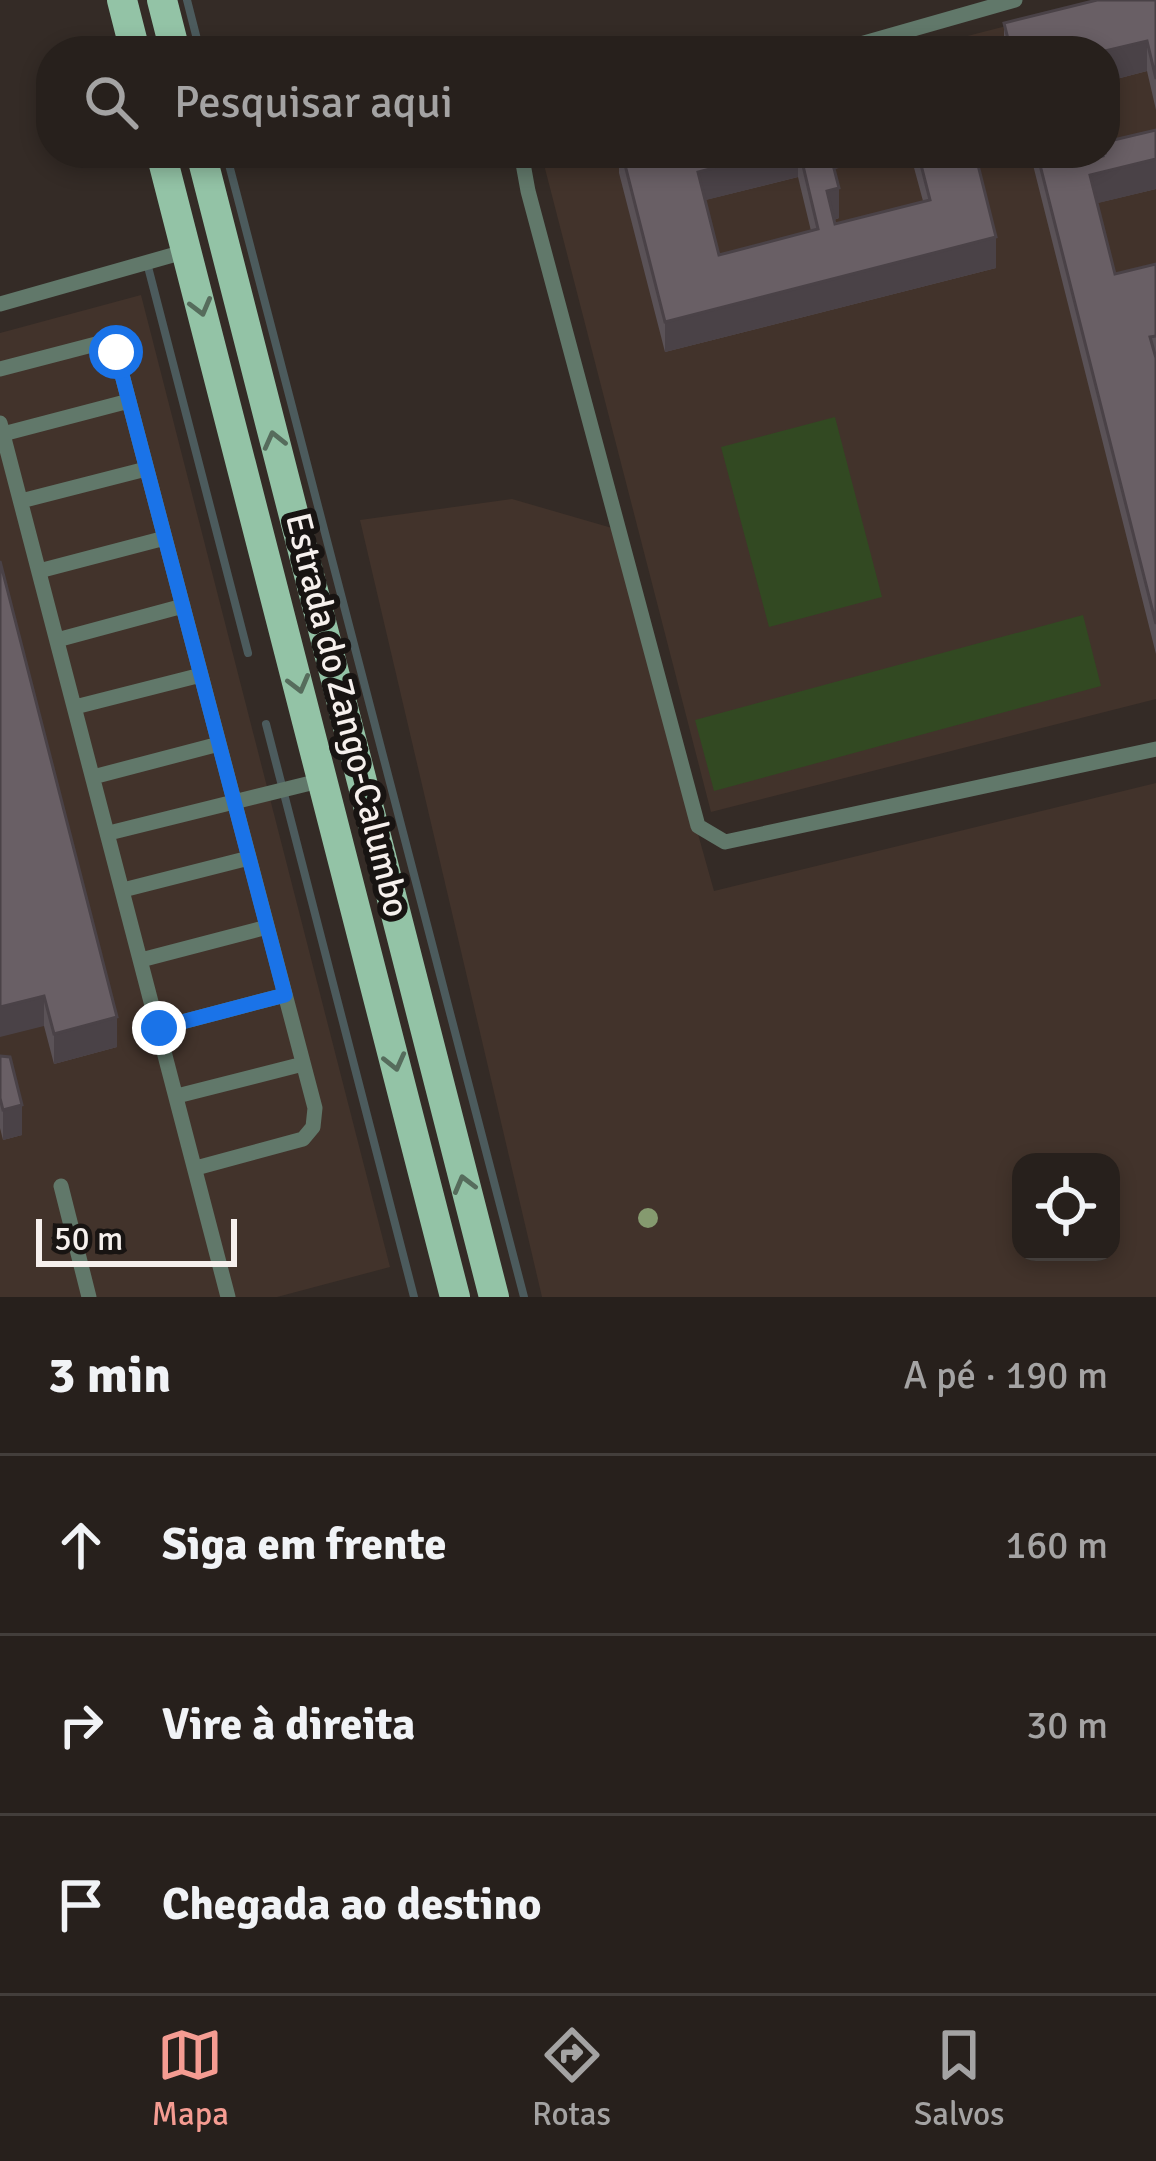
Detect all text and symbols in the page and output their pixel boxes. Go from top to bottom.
search box [36,36,1120,168]
icon: search [78,69,144,135]
text: Pesquisar aqui [174,75,453,130]
one-way arrow [187,296,212,317]
route start [89,325,143,379]
one-way arrow [263,430,288,451]
street label: Estrada do Zango-Calumbo [275,508,419,922]
one-way arrow [284,674,309,694]
route end [132,1001,186,1055]
one-way arrow [381,1052,406,1072]
map controls [1012,1153,1120,1261]
button: locate [1012,1153,1120,1261]
one-way arrow [454,1174,479,1195]
scale bar [36,1213,237,1266]
text: 50 m [54,1219,123,1260]
text: 3 min [48,1344,171,1407]
text: A pé · 190 m [904,1351,1108,1399]
icon: ahead [48,1512,114,1578]
text: Siga em frente [162,1517,447,1572]
text: 160 m [1005,1521,1108,1569]
icon: right [48,1692,114,1758]
text: Vire à direita [162,1697,415,1752]
text: 30 m [1026,1701,1108,1749]
icon: arrive [48,1872,114,1938]
text: Chegada ao destino [162,1877,542,1932]
tab: Mapa [151,2022,229,2135]
tab: Rotas [532,2022,611,2135]
tab: Salvos [914,2022,1005,2135]

